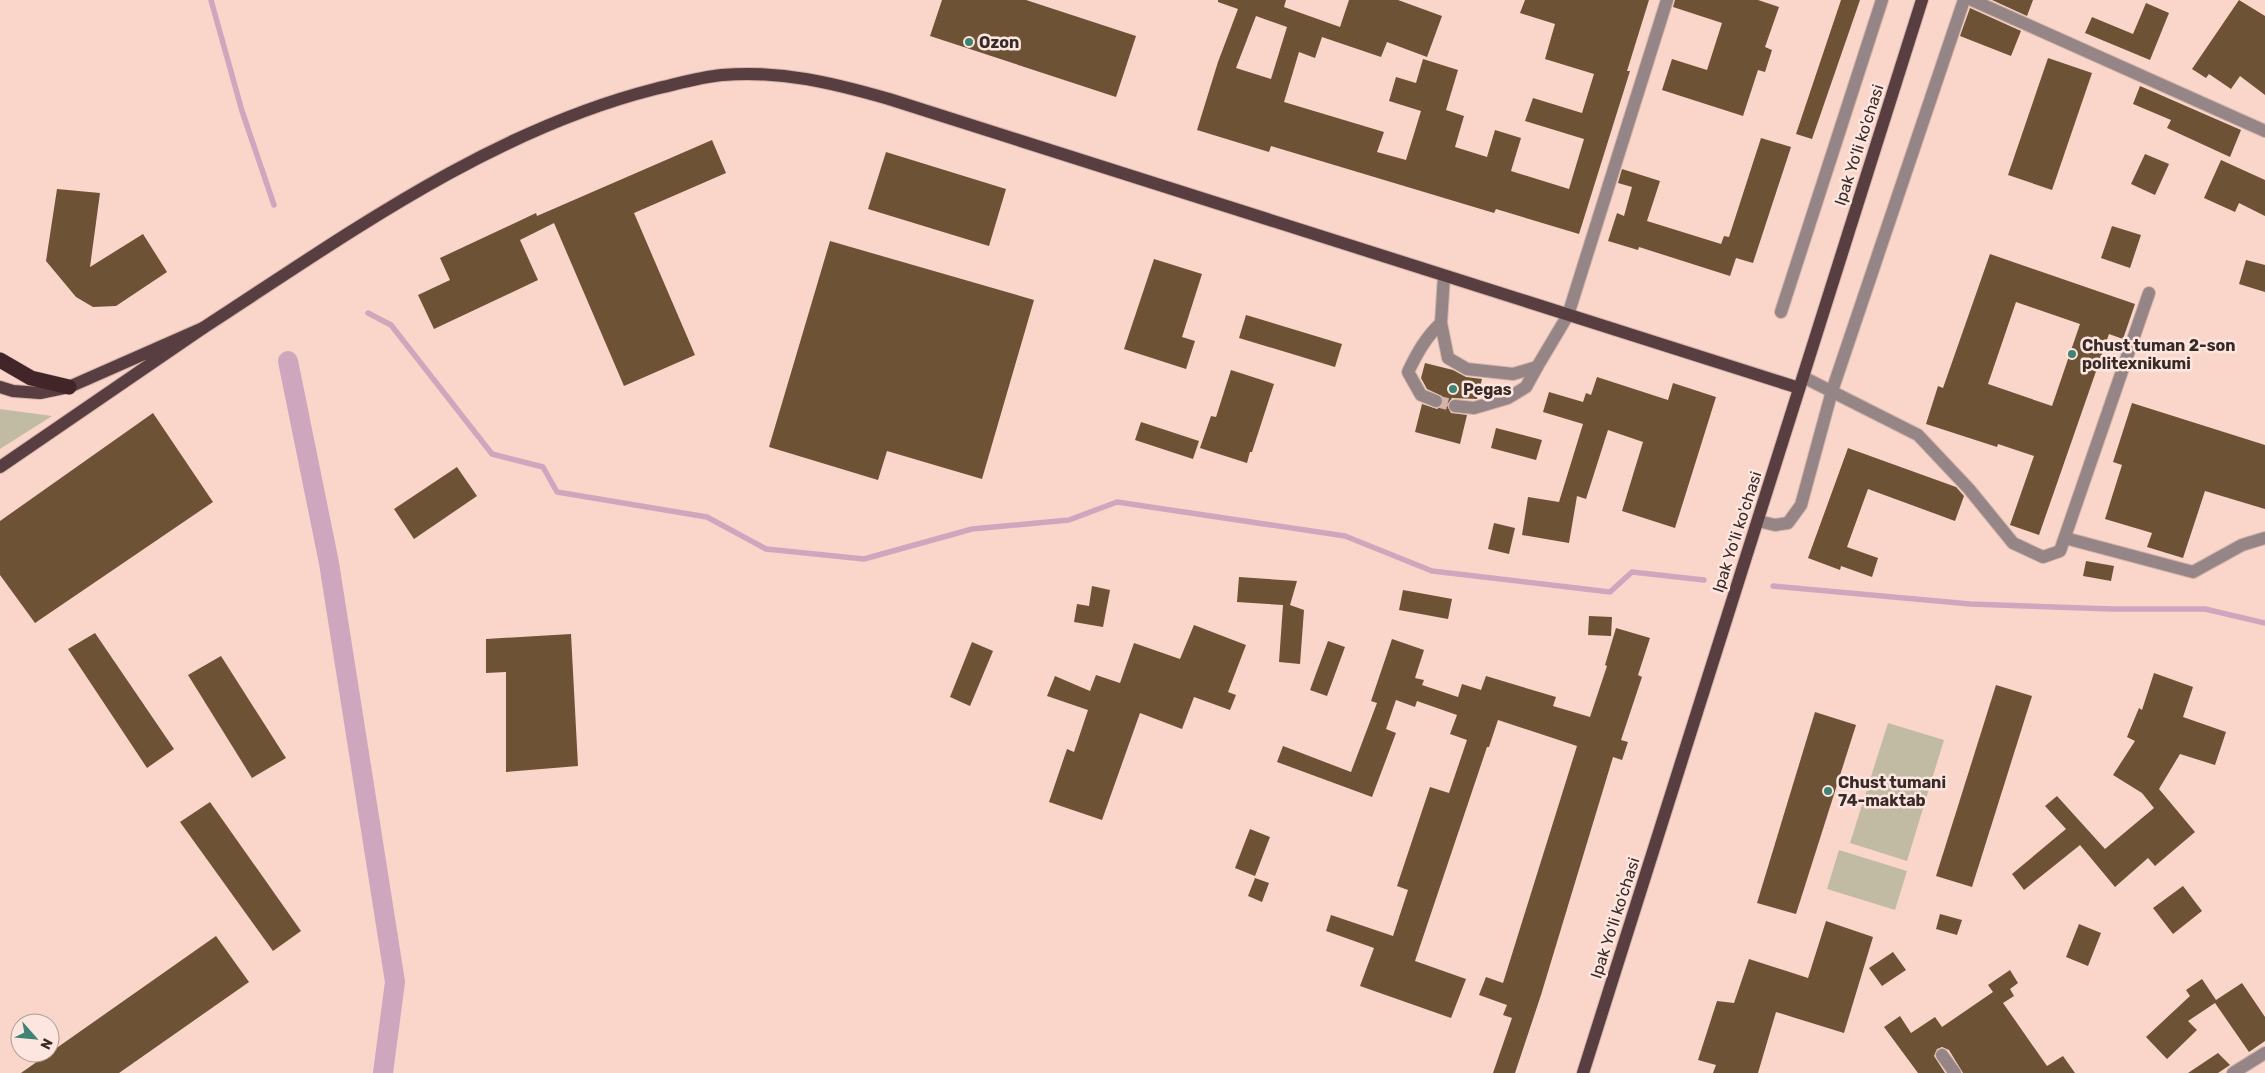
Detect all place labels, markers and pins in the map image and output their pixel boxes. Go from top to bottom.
place label: Ozon [979,33,1019,52]
marker: Ozon [963,36,975,48]
place label: Chust tuman 2-son politexnikumi [2082,336,2236,373]
marker: Chust tuman 2-son politexnikumi [2066,348,2078,360]
place label: Pegas [1463,380,1512,399]
marker: Pegas [1447,383,1459,395]
place label: Chust tumani 74-maktab [1838,773,1946,810]
marker: Chust tumani 74-maktab [1822,785,1834,797]

